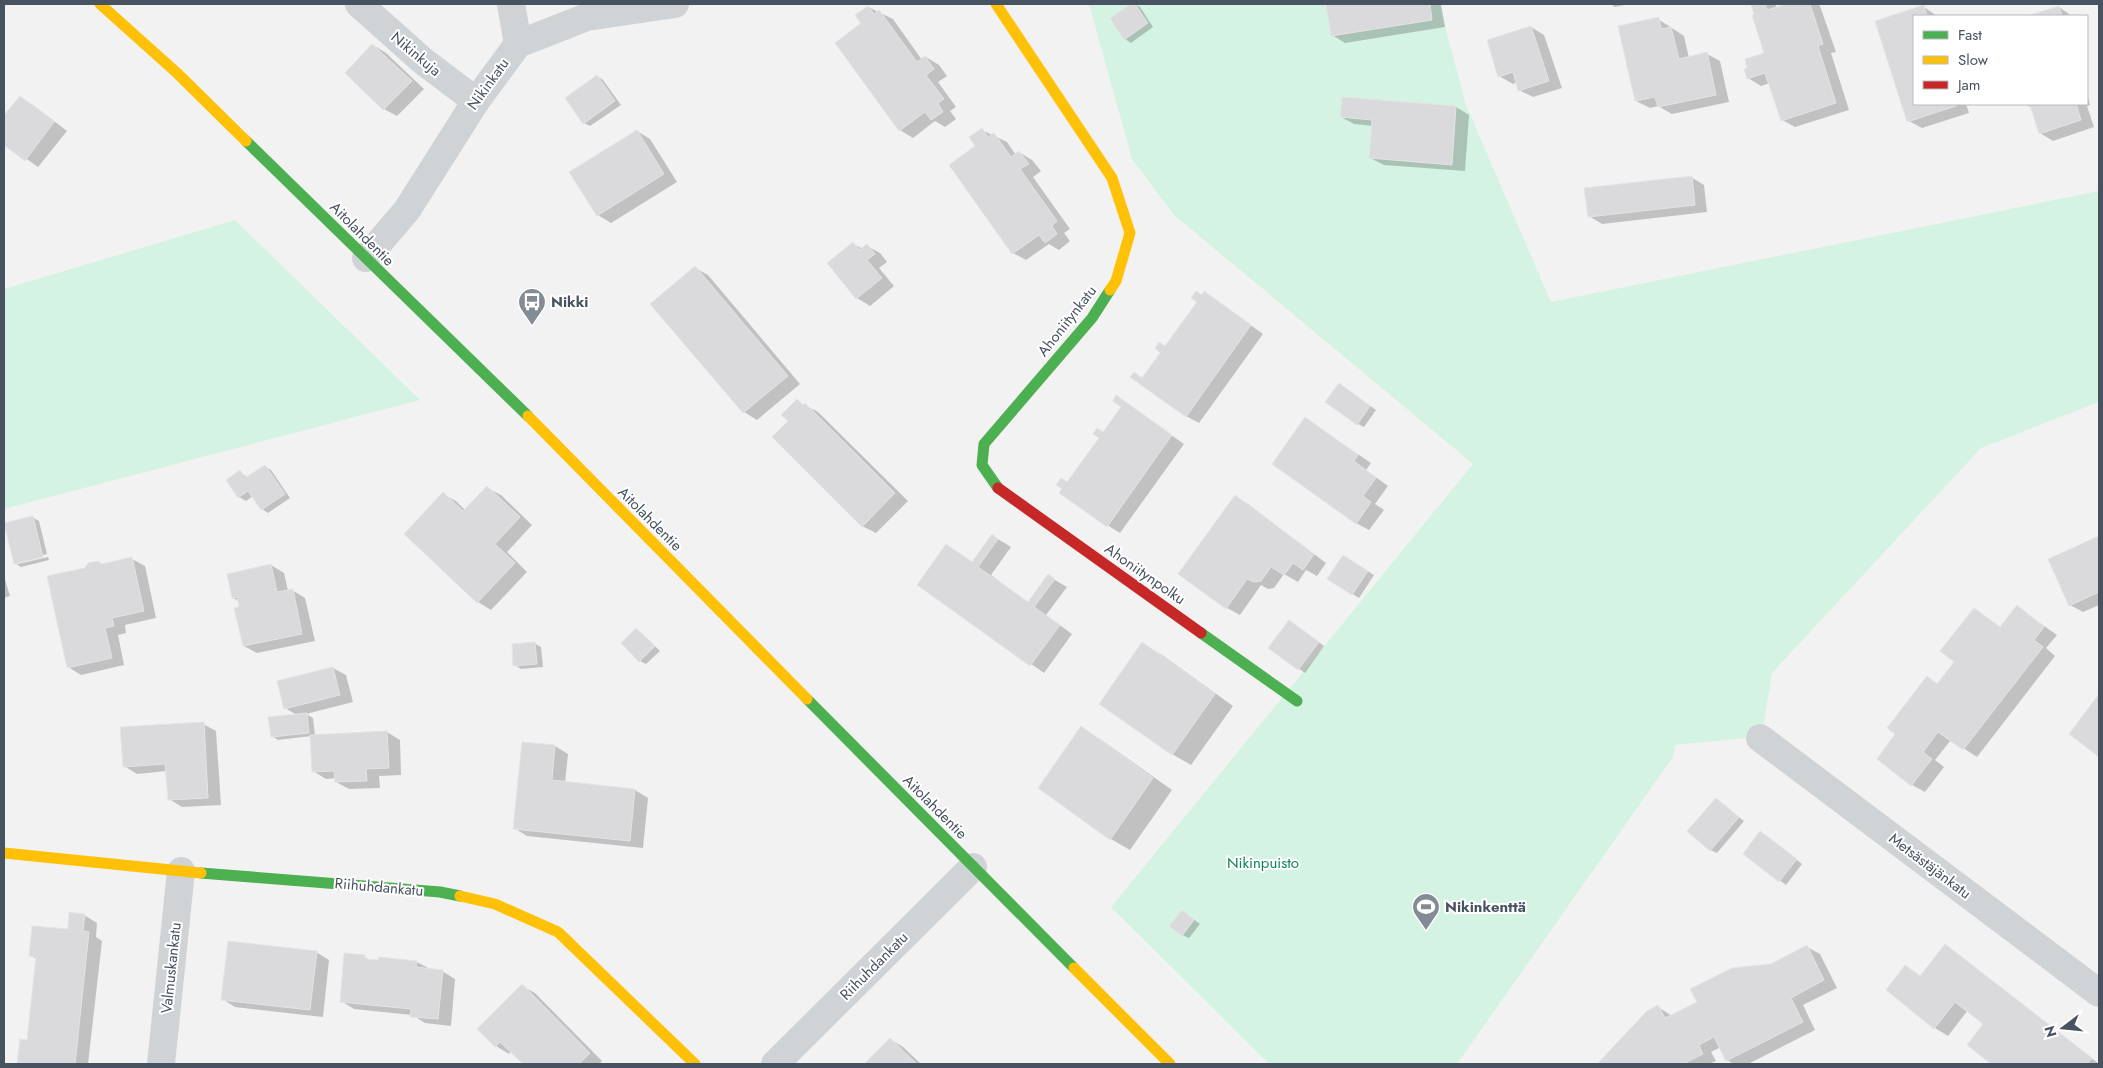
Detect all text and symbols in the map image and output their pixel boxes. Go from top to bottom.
legend [1913,15,2088,105]
text: Fast [1958,24,1982,46]
street label: Nikinkuja [386,27,446,81]
text: Slow [1958,49,1989,71]
street label: Nikinkatu [462,54,514,114]
text: Jam [1956,74,1981,96]
street label: Aitolahdentie [325,197,399,271]
street label: Ahoniitynkatu [1032,281,1102,361]
bus stop icon: Nikki [517,287,547,326]
place label: Nikki [551,291,589,313]
street label: Aitolahdentie [613,482,687,556]
street label: Ahoniitynpolku [1100,538,1190,610]
street label: Aitolahdentie [898,770,972,844]
street label: Metsästäjänkatu [1884,828,1976,904]
park label: Nikinpuisto [1227,852,1299,874]
street label: Riihuhdankatu [334,872,424,902]
sports icon: Nikinkenttä [1411,892,1441,931]
place label: Nikinkenttä [1445,896,1526,918]
street label: Valmuskankatu [155,921,187,1015]
street label: Riihuhdankatu [835,927,913,1005]
north arrow [2038,1003,2088,1053]
text: N [2039,1023,2062,1040]

